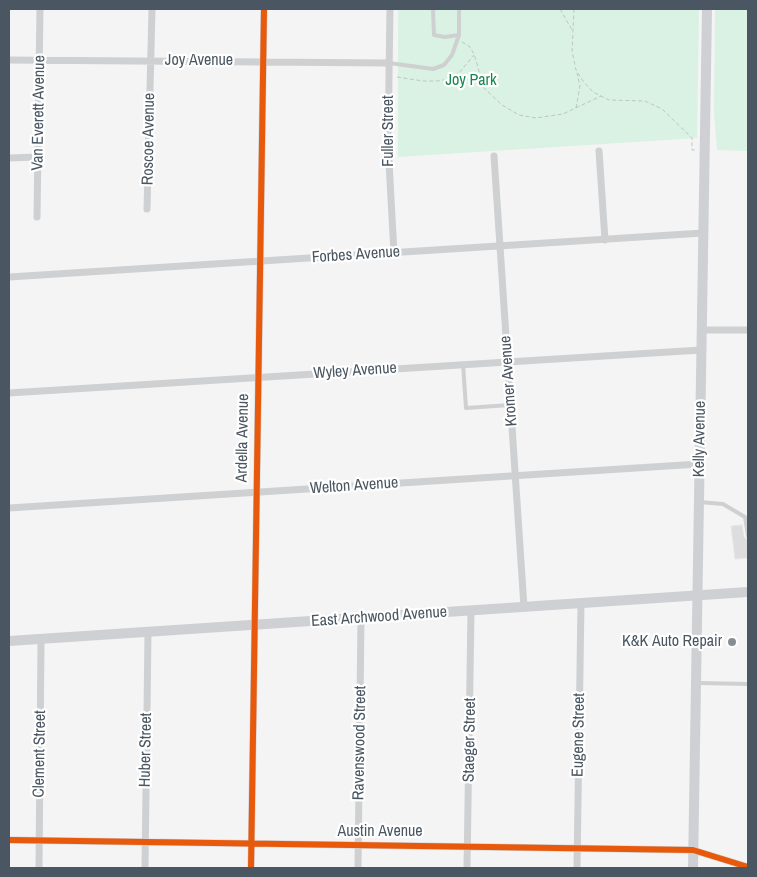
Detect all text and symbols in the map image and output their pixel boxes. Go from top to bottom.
street label: Joy Avenue [165,51,233,71]
street label: Van Everett Avenue [28,55,50,171]
park label: Joy Park [445,71,497,91]
street label: Roscoe Avenue [139,93,159,185]
street label: Fuller Street [379,95,399,167]
street label: Forbes Avenue [311,242,401,268]
street label: Kromer Avenue [496,335,522,427]
street label: Wyley Avenue [313,359,397,383]
street label: Ardella Avenue [233,393,253,483]
street label: Kelly Avenue [690,401,710,477]
street label: Welton Avenue [309,473,399,499]
street label: East Archwood Avenue [310,603,448,631]
place label: K&K Auto Repair [622,632,722,652]
marker: K&K Auto Repair [726,636,738,648]
street label: Ravenswood Street [349,686,371,800]
street label: Eugene Street [569,693,589,777]
street label: Staeger Street [460,698,480,782]
street label: Clement Street [30,710,50,798]
street label: Huber Street [136,713,156,787]
street label: Austin Avenue [337,822,423,842]

